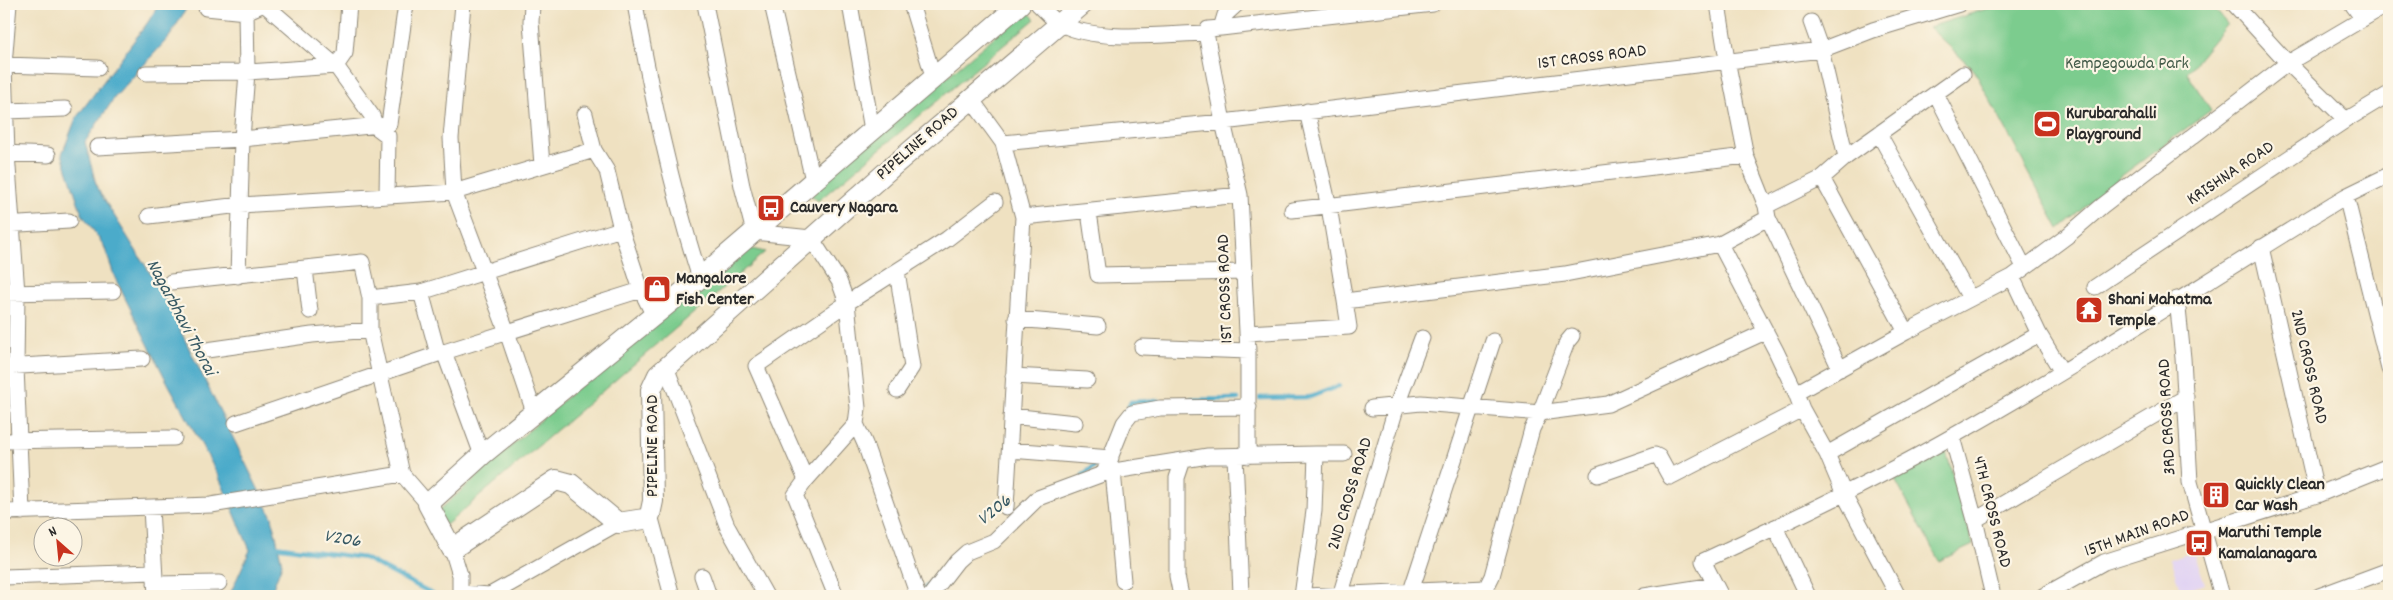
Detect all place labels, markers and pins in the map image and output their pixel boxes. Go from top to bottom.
place label: Kurubarahalli Playground [2066,102,2157,148]
sports icon: Kurubarahalli Playground [2032,109,2062,139]
bus stop icon: Cauvery Nagara [756,193,786,223]
place label: Cauvery Nagara [790,196,898,221]
place label: Mangalore Fish Center [676,267,754,313]
shop icon: Mangalore Fish Center [642,274,672,304]
place label: Shani Mahatma Temple [2108,288,2212,334]
temple icon: Shani Mahatma Temple [2074,295,2104,325]
place label: Quickly Clean Car Wash [2235,473,2325,519]
building icon: Quickly Clean Car Wash [2201,480,2231,510]
place label: Maruthi Temple Kamalanagara [2218,521,2322,567]
bus stop icon: Maruthi Temple Kamalanagara [2184,528,2214,558]

